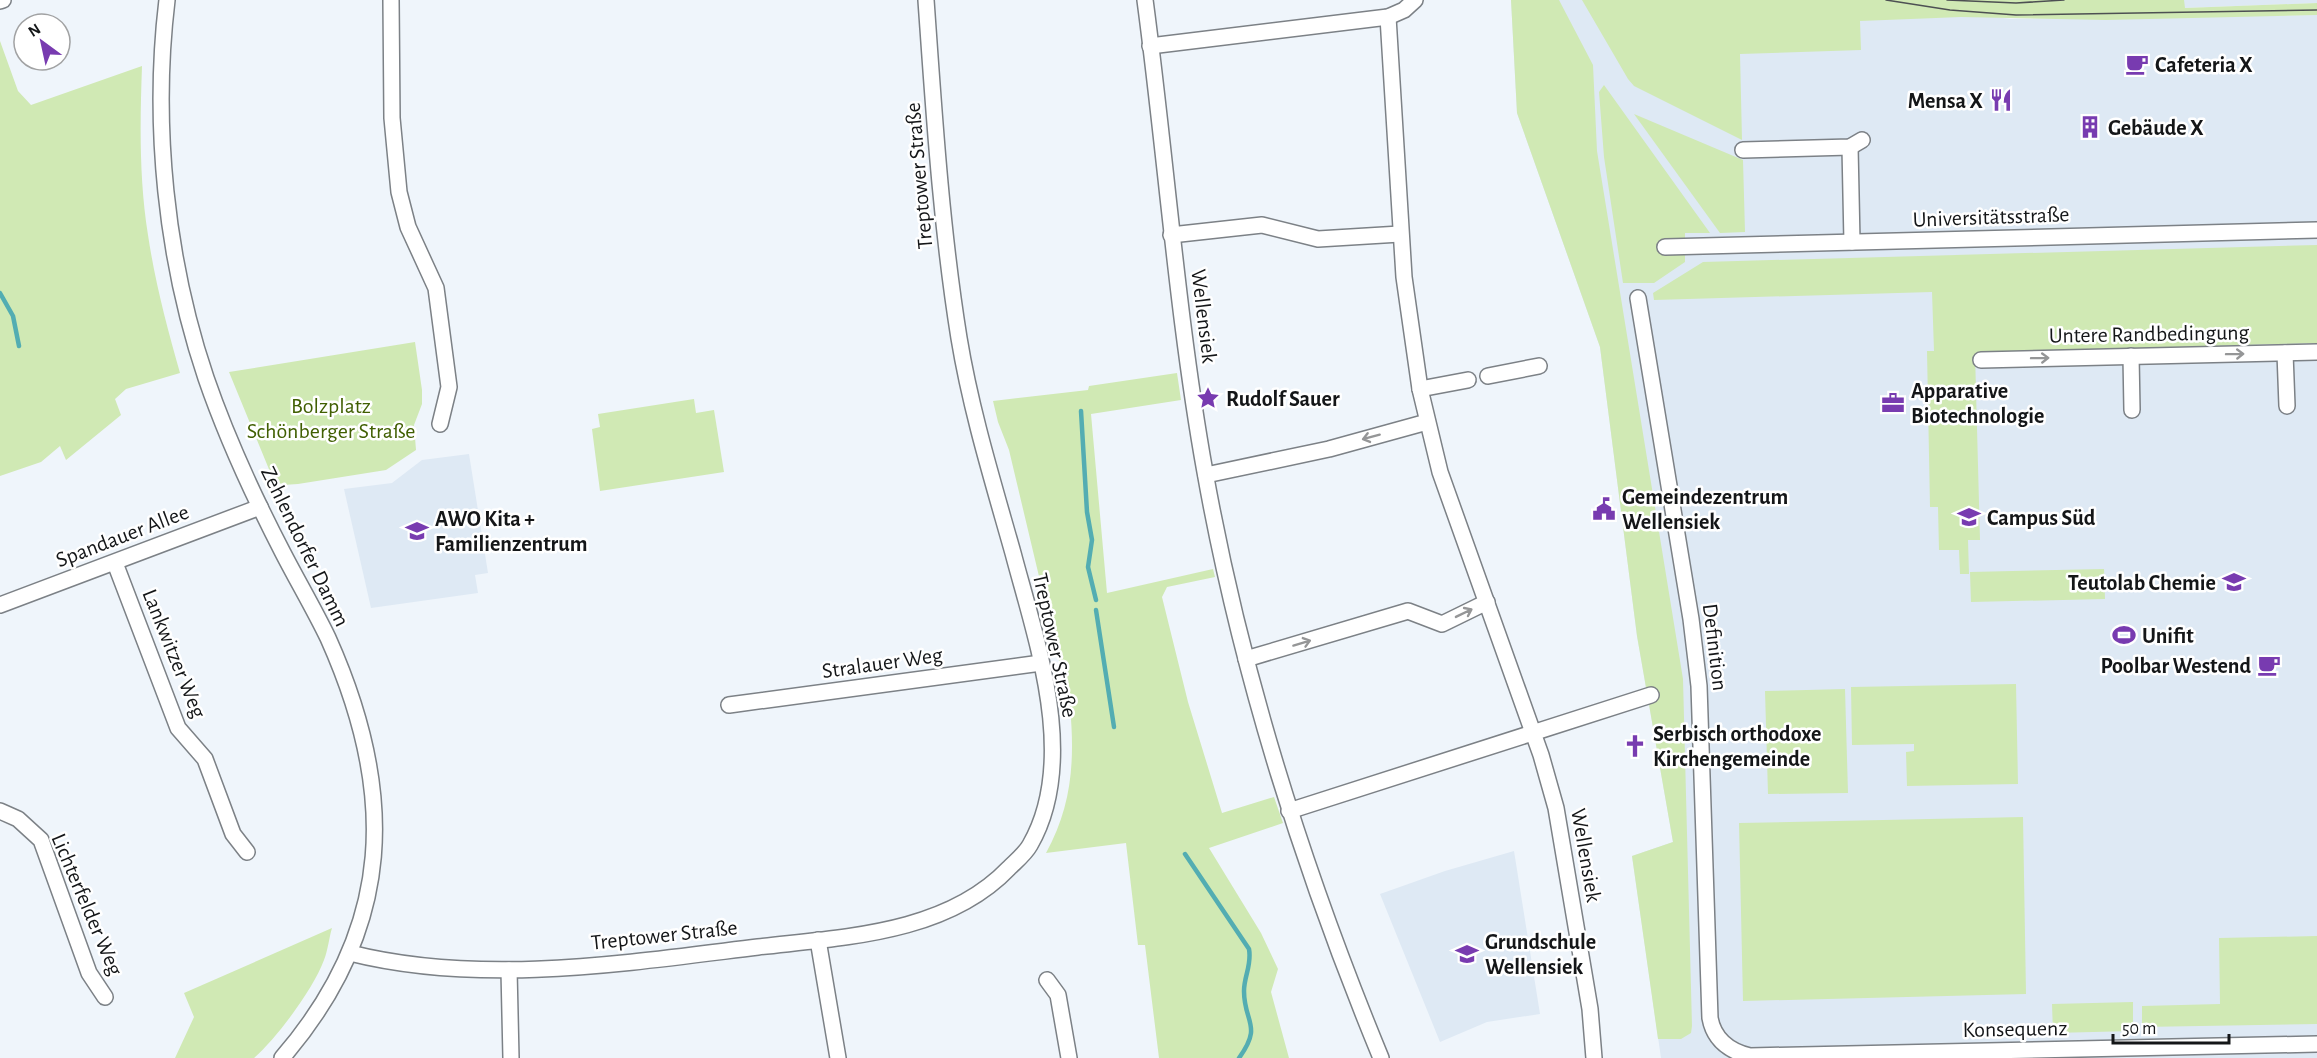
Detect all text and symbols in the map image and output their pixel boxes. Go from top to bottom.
north arrow [12,12,72,72]
text: N [25,21,43,40]
cafe icon: Cafeteria X [2124,51,2150,77]
place label: Cafeteria X [2155,54,2253,76]
restaurant icon: Mensa X [1988,87,2014,113]
place label: Mensa X [1908,90,1983,112]
street label: Treptower Straße [902,102,936,250]
building icon: Gebäude X [2077,114,2103,140]
place label: Gebäude X [2108,117,2204,139]
street label: Universitätsstraße [1912,203,2070,231]
street label: Wellensiek [1187,268,1221,365]
street label: Untere Randbedingung [2049,321,2250,347]
one-way arrow [2224,348,2244,360]
one-way arrow [2029,353,2049,364]
place label: Apparative Biotechnologie [1911,380,2044,427]
place icon: Rudolf Sauer [1195,385,1221,411]
place label: Rudolf Sauer [1226,388,1340,410]
office icon: Apparative Biotechnologie [1880,390,1906,416]
park label: Bolzplatz Schönberger Straße [247,395,415,442]
one-way arrow [1362,432,1381,443]
street label: Zehlendorfer Damm [257,463,353,630]
place label: Gemeindezentrum Wellensiek [1622,486,1788,533]
public building icon: Gemeindezentrum Wellensiek [1591,496,1617,522]
street label: Spandauer Allee [53,501,192,571]
school or university icon: Campus Süd [1956,504,1982,530]
place label: Campus Süd [1987,507,2096,529]
place label: AWO Kita + Familienzentrum [435,508,587,555]
school or university icon: AWO Kita + Familienzentrum [404,518,430,544]
school or university icon: Teutolab Chemie [2221,569,2247,595]
street label: Treptower Straße [1029,571,1081,719]
place label: Teutolab Chemie [2068,572,2216,594]
street label: Lankwitzer Weg [138,586,210,721]
street label: Definition [1699,602,1731,692]
one-way arrow [1455,606,1473,618]
sports icon: Unifit [2111,622,2137,648]
place label: Unifit [2142,625,2194,647]
one-way arrow [1292,637,1311,648]
street label: Stralauer Weg [820,644,944,682]
cafe icon: Poolbar Westend [2256,652,2282,678]
place label: Poolbar Westend [2101,655,2251,677]
place label: Serbisch orthodoxe Kirchengemeinde [1653,723,1821,770]
church icon: Serbisch orthodoxe Kirchengemeinde [1622,733,1648,759]
street label: Wellensiek [1567,807,1605,904]
street label: Lichterfelder Weg [47,830,127,979]
street label: Treptower Straße [590,916,738,954]
place label: Grundschule Wellensiek [1485,931,1596,978]
school or university icon: Grundschule Wellensiek [1454,941,1480,967]
scale bar [2113,1007,2228,1045]
street label: Konsequenz [1962,1017,2068,1041]
text: 50 m [2122,1020,2156,1038]

